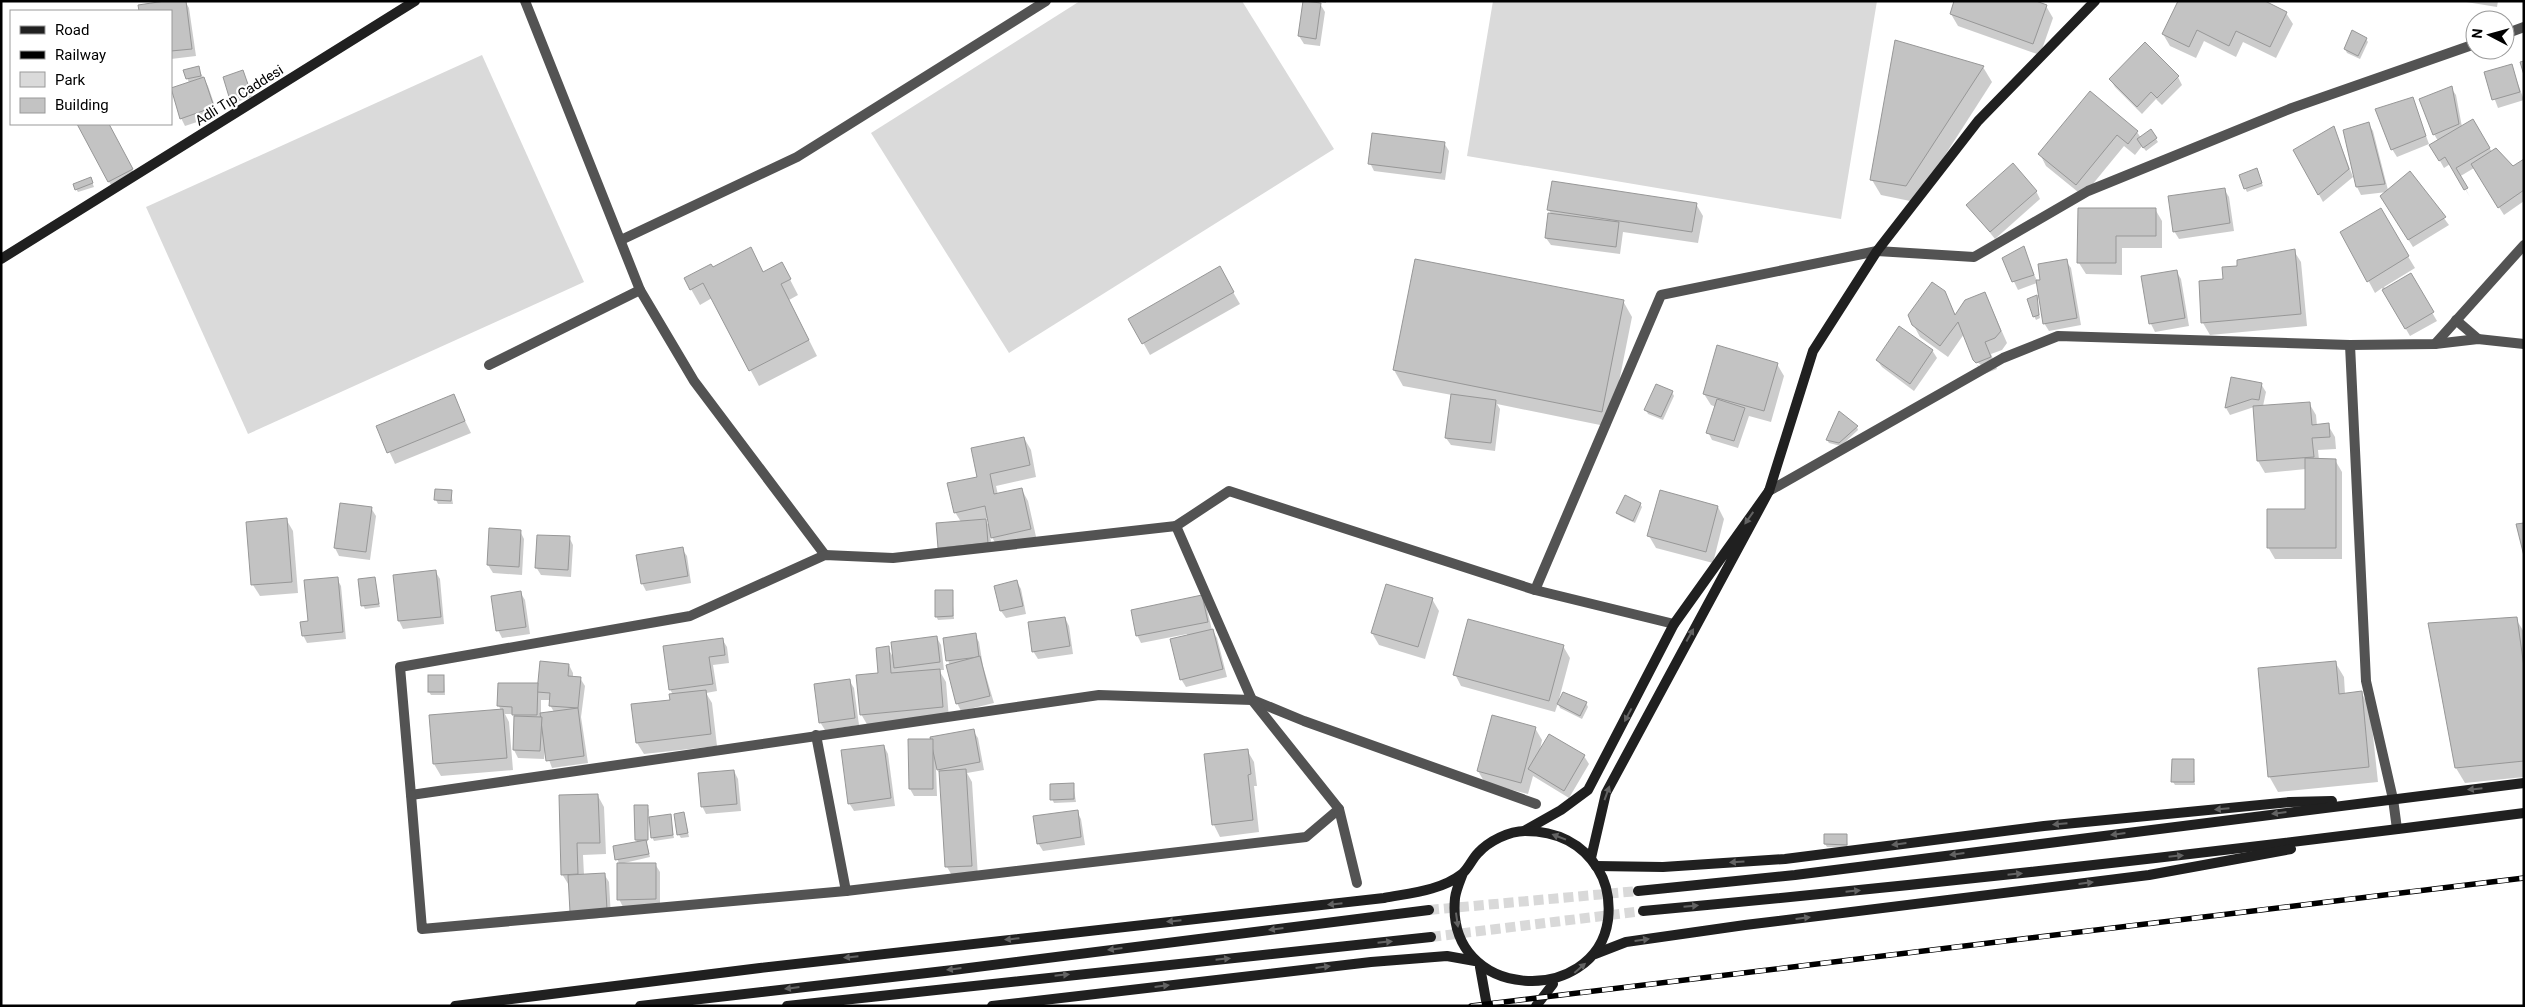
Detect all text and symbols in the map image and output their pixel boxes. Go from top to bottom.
legend [10,10,172,125]
north arrow [2465,10,2515,60]
text: Road [55,21,89,39]
text: N [2469,28,2486,39]
text: Railway [55,46,106,64]
street label: Adli Tıp Caddesi [192,62,286,128]
text: Park [55,71,86,89]
text: Building [55,96,109,114]
one-way arrow [1744,511,1754,524]
one-way arrow [1685,628,1694,642]
one-way arrow [1624,707,1632,722]
one-way arrow [2467,785,2483,793]
one-way arrow [1604,786,1611,801]
one-way arrow [2214,805,2230,813]
one-way arrow [2271,810,2287,818]
one-way arrow [2052,820,2068,828]
one-way arrow [2110,830,2126,838]
one-way arrow [1552,832,1566,840]
one-way arrow [1890,840,1906,848]
one-way arrow [1949,850,1965,858]
one-way arrow [2169,852,2185,860]
one-way arrow [1728,858,1744,866]
one-way arrow [2007,870,2023,878]
one-way arrow [2078,879,2094,887]
one-way arrow [1846,887,1862,895]
one-way arrow [1327,900,1343,908]
one-way arrow [1684,902,1700,910]
one-way arrow [1453,913,1461,929]
one-way arrow [1795,914,1811,922]
one-way arrow [1165,917,1181,925]
one-way arrow [1268,925,1284,933]
one-way arrow [1004,935,1020,943]
one-way arrow [1634,936,1650,944]
one-way arrow [1377,938,1393,946]
one-way arrow [1107,946,1123,954]
one-way arrow [842,953,858,961]
one-way arrow [1215,955,1231,963]
one-way arrow [1574,962,1586,974]
one-way arrow [1316,963,1332,971]
one-way arrow [945,965,961,973]
one-way arrow [1054,971,1070,979]
one-way arrow [1154,982,1170,990]
one-way arrow [784,984,800,992]

